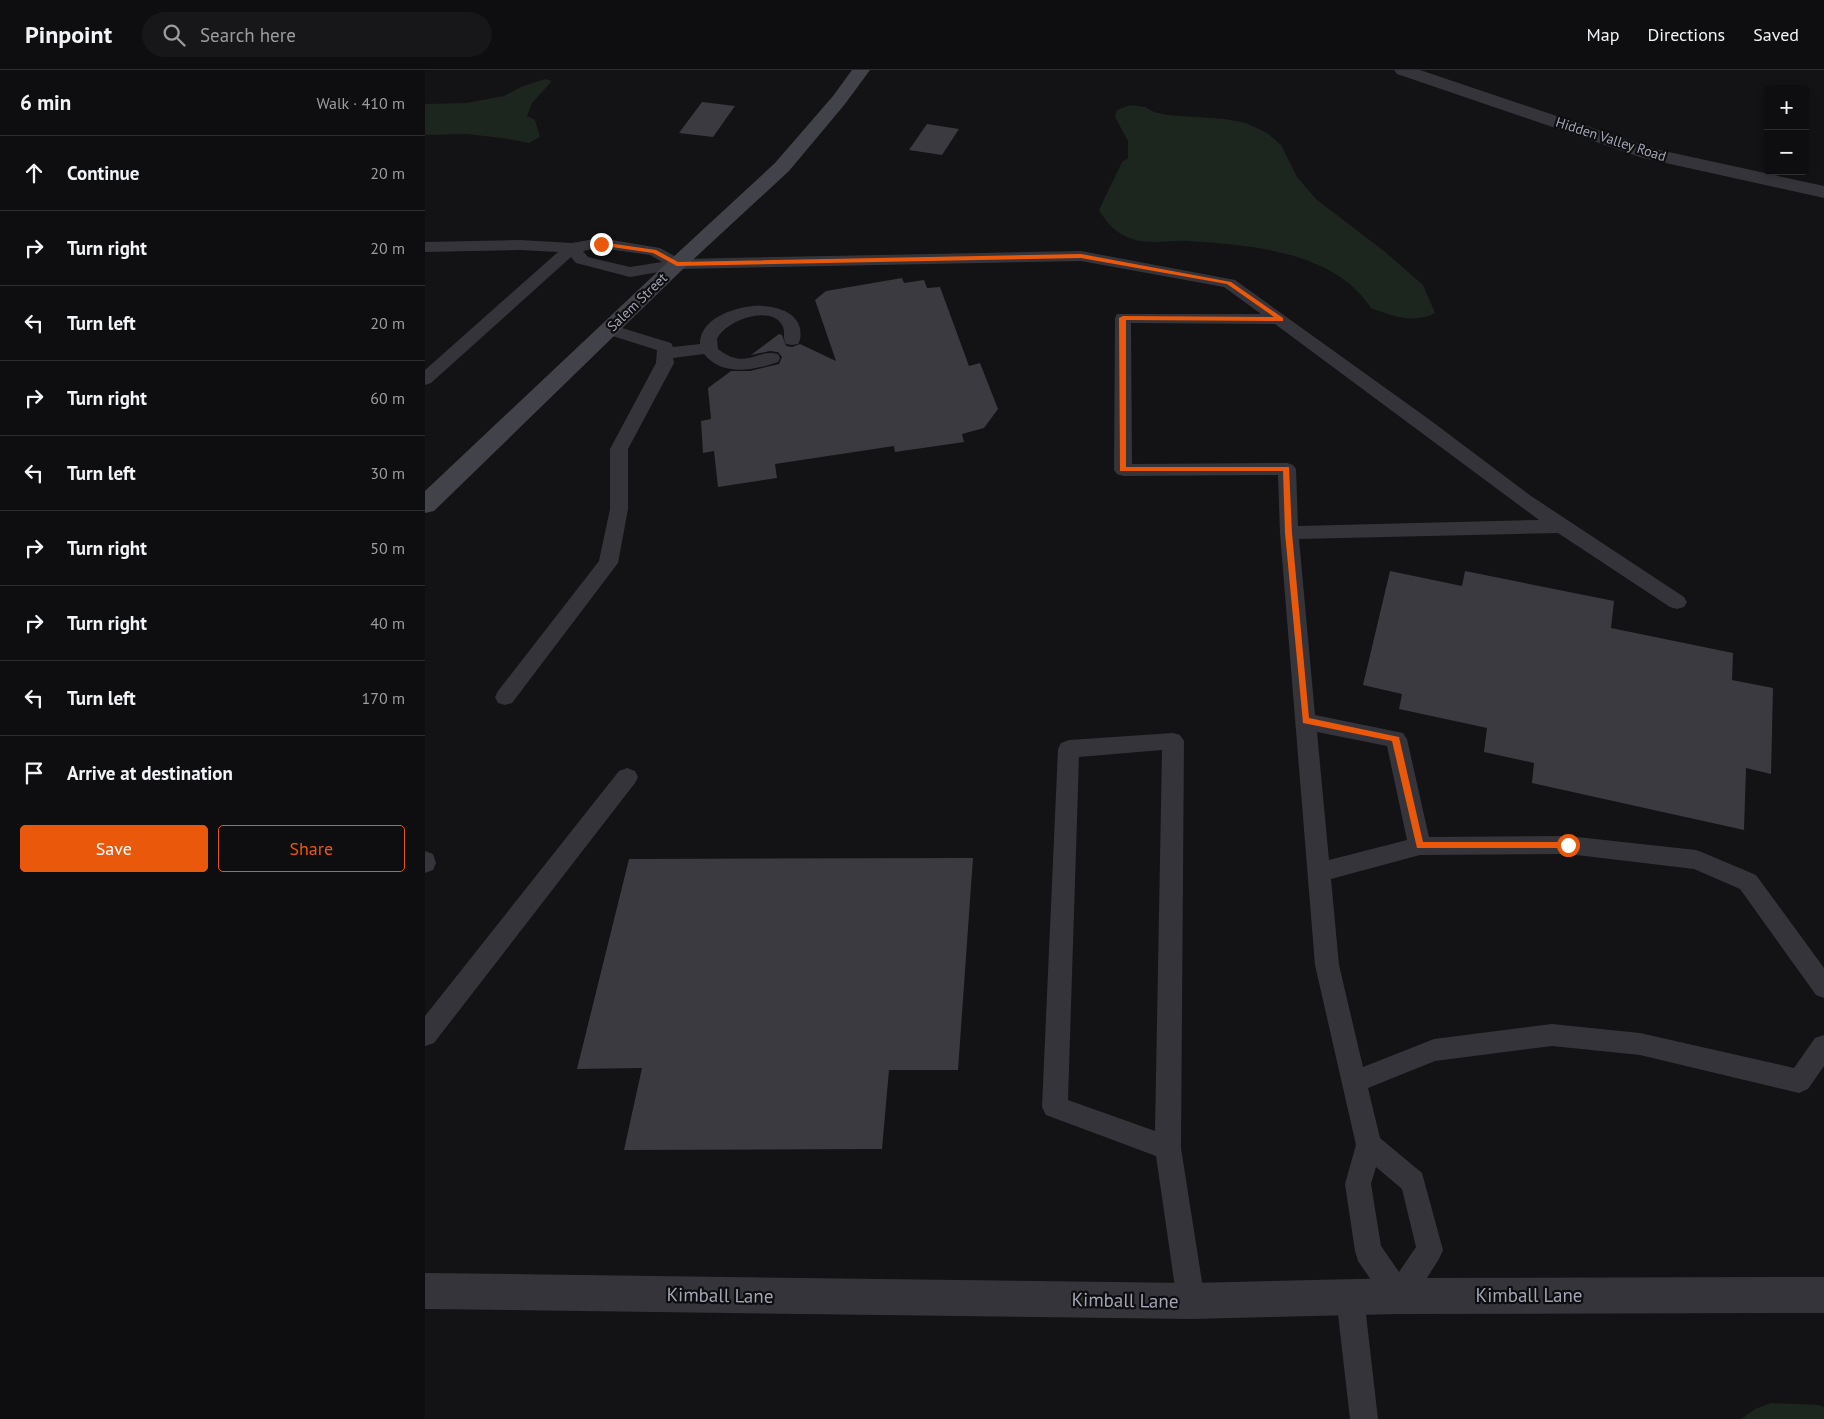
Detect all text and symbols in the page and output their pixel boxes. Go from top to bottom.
search box [142,12,492,57]
text: Pinpoint [25,19,112,50]
icon: search [160,21,188,49]
text: Search here [200,23,296,47]
text: Map [1587,23,1619,46]
text: Directions [1647,23,1725,46]
text: Saved [1753,23,1799,46]
map controls [1764,85,1809,175]
button: + [1764,85,1809,130]
text: 6 min [20,89,71,116]
text: Walk · 410 m [316,93,405,113]
street label: Hidden Valley Road [1554,113,1668,165]
button: − [1764,130,1809,175]
icon: ahead [20,159,48,187]
text: Continue [67,161,139,185]
text: 20 m [370,163,405,183]
route end [590,233,613,256]
icon: right [20,234,48,262]
text: Turn right [67,236,147,260]
text: 20 m [370,238,405,258]
street label: Salem Street [603,269,671,335]
icon: left [20,309,48,337]
text: Turn left [67,311,136,335]
text: 20 m [370,313,405,333]
icon: right [20,384,48,412]
text: Turn right [67,386,147,410]
text: 60 m [370,388,405,408]
icon: left [20,459,48,487]
text: Turn left [67,461,136,485]
text: 30 m [370,463,405,483]
icon: right [20,534,48,562]
text: Turn right [67,536,147,560]
text: 50 m [370,538,405,558]
icon: right [20,609,48,637]
text: Turn right [67,611,147,635]
text: 40 m [370,613,405,633]
icon: left [20,684,48,712]
text: Turn left [67,686,136,710]
text: 170 m [362,688,405,708]
icon: arrive [20,759,48,787]
text: Arrive at destination [67,761,233,785]
button: Save [20,825,208,872]
button: Share [218,825,405,872]
route start [1557,834,1580,857]
street label: Kimball Lane [666,1282,774,1308]
street label: Kimball Lane [1476,1283,1582,1307]
street label: Kimball Lane [1071,1287,1179,1313]

